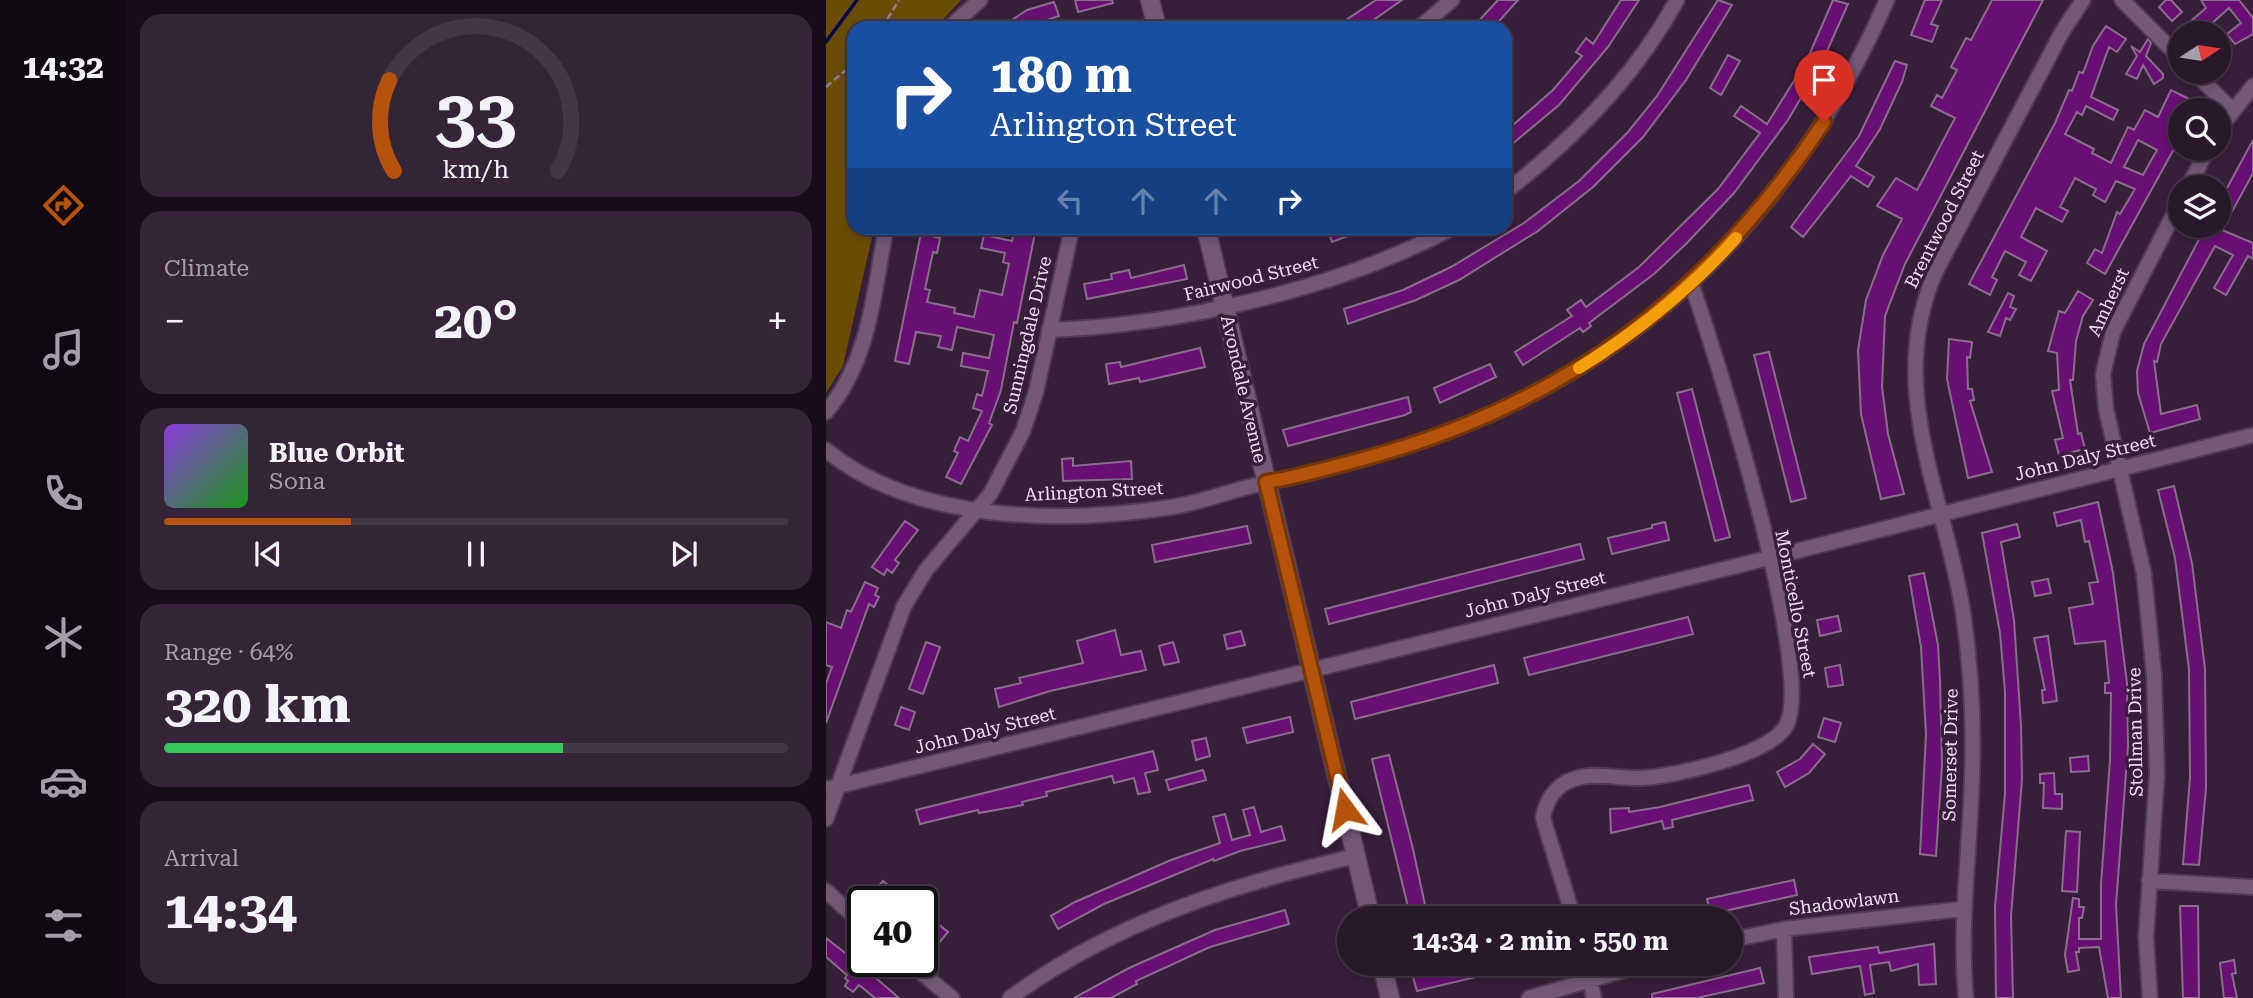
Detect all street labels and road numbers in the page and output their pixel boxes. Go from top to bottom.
street label: Brentwood Street [1900,146,1988,291]
street label: Fairwood Street [1182,251,1321,305]
street label: Sunningdale Drive [999,254,1055,416]
street label: Amherst [2083,264,2133,339]
street label: Avondale Avenue [1217,313,1271,465]
street label: John Daly Street [2012,429,2158,485]
street label: Arlington Street [1024,477,1164,505]
street label: Monticello Street [1771,528,1821,680]
street label: John Daly Street [1462,566,1608,622]
street label: Stollman Drive [2123,667,2147,797]
street label: Somerset Drive [1938,688,1962,822]
street label: John Daly Street [912,702,1058,758]
street label: Shadowlawn [1788,885,1901,919]

